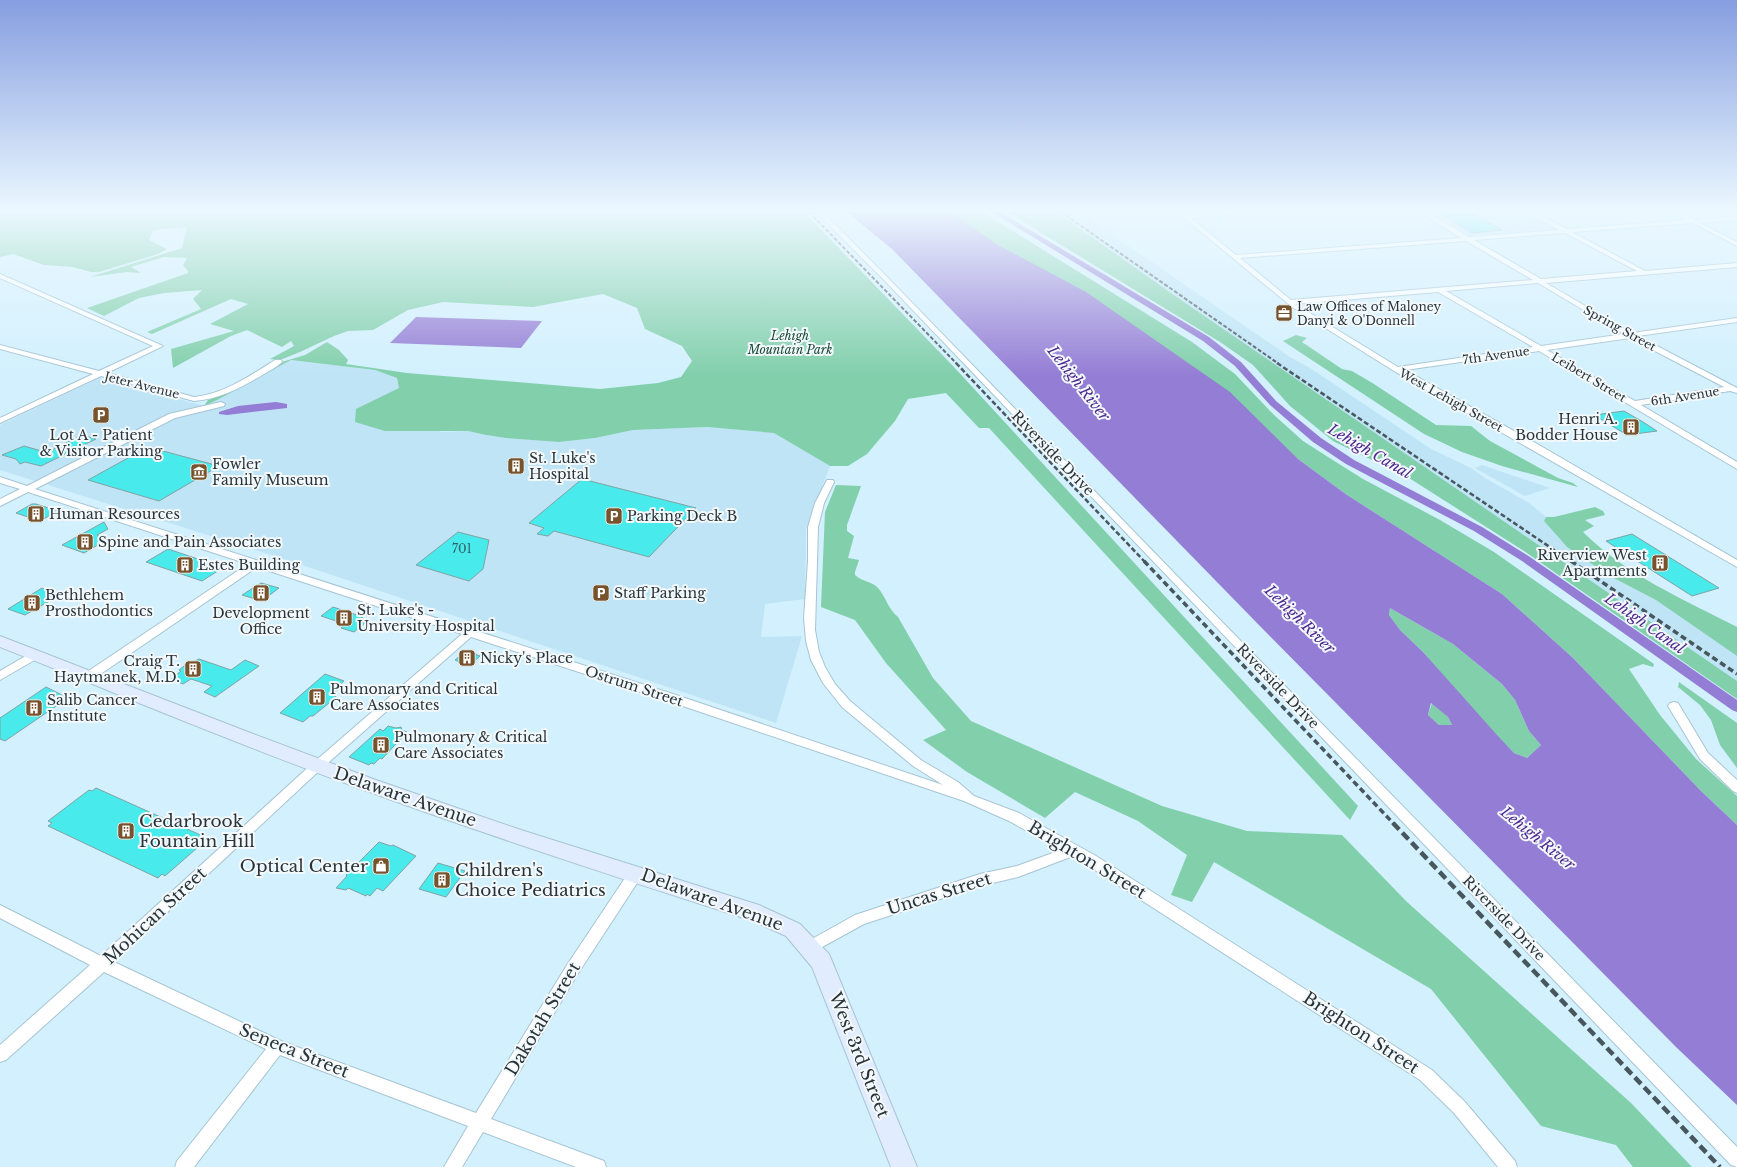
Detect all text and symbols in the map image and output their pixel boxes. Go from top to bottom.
place label: Law Offices of Maloney Danyi & O'Donnell [1297,299,1441,328]
street label: Spring Street [1581,302,1659,354]
office icon: Law Offices of Maloney Danyi & O'Donnell [1274,303,1294,323]
park label: Lehigh Mountain Park [747,328,832,357]
water label: Lehigh River [1043,341,1115,425]
street label: 7th Avenue [1462,343,1531,367]
street label: Leibert Street [1549,349,1629,405]
street label: West Lehigh Street [1396,365,1506,435]
street label: Jeter Avenue [101,368,181,402]
street label: 6th Avenue [1650,383,1720,409]
parking icon: Lot A - Patient & Visitor Parking [91,405,111,425]
street label: Riverside Drive [1008,407,1098,499]
place label: Henri A. Bodder House [1515,410,1618,444]
building icon: Henri A. Bodder House [1621,417,1641,437]
water label: Lehigh Canal [1324,419,1416,483]
place label: Lot A - Patient & Visitor Parking [40,426,163,460]
place label: St. Luke's Hospital [529,449,596,483]
place label: Fowler Family Museum [212,455,329,489]
building icon: St. Luke's Hospital [506,456,526,476]
museum icon: Fowler Family Museum [189,462,209,482]
building icon: Human Resources [26,504,46,524]
place label: Human Resources [49,505,180,523]
parking icon: Parking Deck B [604,506,624,526]
place label: Parking Deck B [627,507,738,525]
building icon: Spine and Pain Associates [75,532,95,552]
place label: Spine and Pain Associates [98,533,281,551]
house number: 701 [452,541,472,556]
place label: Riverview West Apartments [1537,546,1648,580]
building icon: Riverview West Apartments [1650,553,1670,573]
building icon: Estes Building [175,555,195,575]
place label: Estes Building [198,556,300,574]
water label: Lehigh River [1260,580,1340,658]
building icon: Development Office [251,583,271,603]
parking icon: Staff Parking [591,583,611,603]
place label: Staff Parking [614,584,706,602]
place label: Bethlehem Prosthodontics [45,586,153,620]
water label: Lehigh Canal [1600,588,1689,658]
building icon: Bethlehem Prosthodontics [22,593,42,613]
place label: St. Luke's - University Hospital [357,601,495,635]
place label: Development Office [212,604,311,638]
building icon: St. Luke's - University Hospital [334,608,354,628]
street label: Riverside Drive [1233,640,1323,732]
building icon: Nicky's Place [457,648,477,668]
place label: Nicky's Place [480,649,573,667]
place label: Craig T. Haytmanek, M.D. [54,652,180,686]
building icon: Craig T. Haytmanek, M.D. [183,659,203,679]
street label: Ostrum Street [583,662,686,711]
place label: Pulmonary and Critical Care Associates [330,680,498,714]
building icon: Pulmonary and Critical Care Associates [307,687,327,707]
place label: Salib Cancer Institute [47,691,137,725]
building icon: Salib Cancer Institute [24,698,44,718]
place label: Pulmonary & Critical Care Associates [394,728,548,762]
building icon: Pulmonary & Critical Care Associates [371,735,391,755]
street label: Delaware Avenue [331,763,479,831]
water label: Lehigh River [1496,802,1580,874]
place label: Cedarbrook Fountain Hill [139,811,255,852]
street label: Brighton Street [1024,816,1150,904]
building icon: Cedarbrook Fountain Hill [116,821,136,841]
place label: Optical Center [240,856,369,877]
shop icon: Optical Center [371,856,391,876]
place label: Children's Choice Pediatrics [455,860,606,901]
street label: Mohican Street [99,863,211,969]
street label: Delaware Avenue [638,865,786,935]
street label: Uncas Street [884,868,994,920]
building icon: Children's Choice Pediatrics [432,870,452,890]
street label: Riverside Drive [1459,872,1549,964]
street label: Dakotah Street [501,958,585,1080]
street label: West 3rd Street [824,988,894,1121]
street label: Brighton Street [1299,988,1423,1079]
street label: Seneca Street [236,1019,352,1083]

